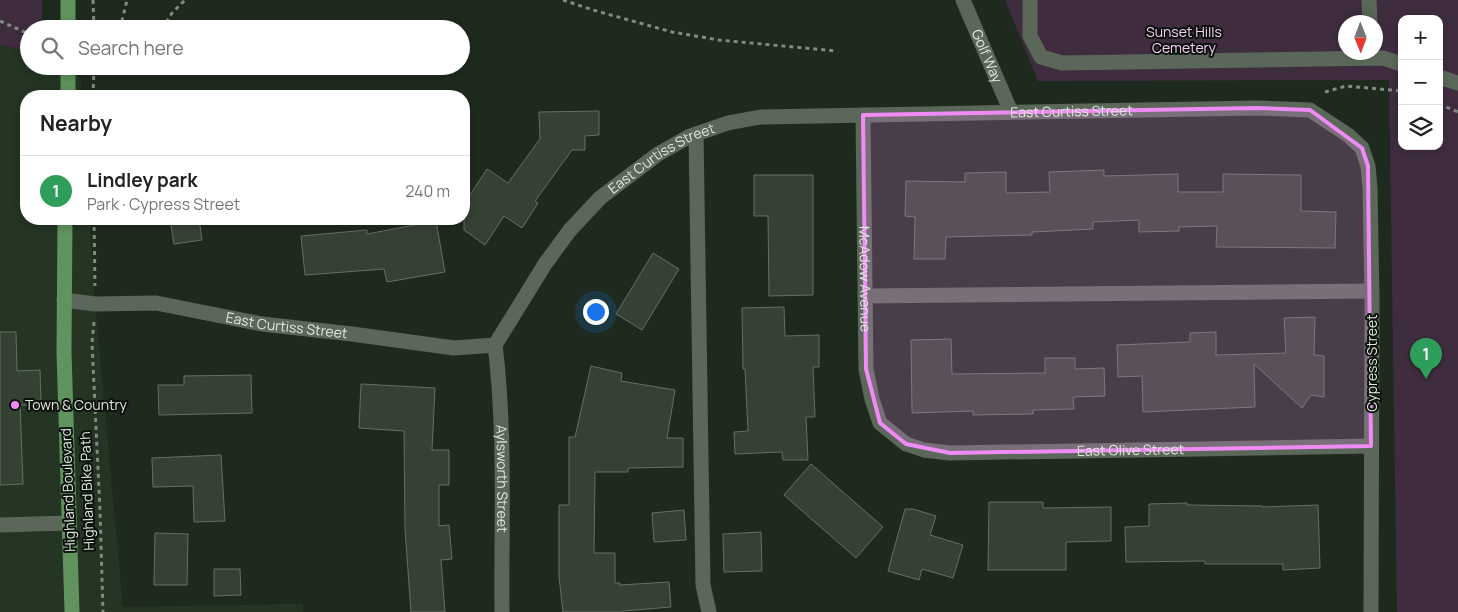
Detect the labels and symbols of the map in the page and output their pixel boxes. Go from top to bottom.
north arrow [1338,15,1383,60]
park label: Sunset Hills Cemetery [1146,22,1222,57]
street label: Golf Way [968,26,1008,86]
street label: East Curtiss Street [1010,100,1133,121]
street label: East Curtiss Street [604,118,717,198]
street label: McAdow Avenue [855,226,876,332]
your location [583,299,609,325]
street label: East Curtiss Street [224,307,349,342]
street label: Cypress Street [1362,314,1381,412]
pin: 1 [1410,338,1442,379]
place label: Town & Country [25,395,128,414]
marker: Town & Country [9,399,21,411]
street label: Aylsworth Street [492,425,512,533]
street label: Highland Boulevard [56,428,79,552]
street label: Highland Bike Path [75,431,98,551]
street label: East Olive Street [1077,439,1185,460]

